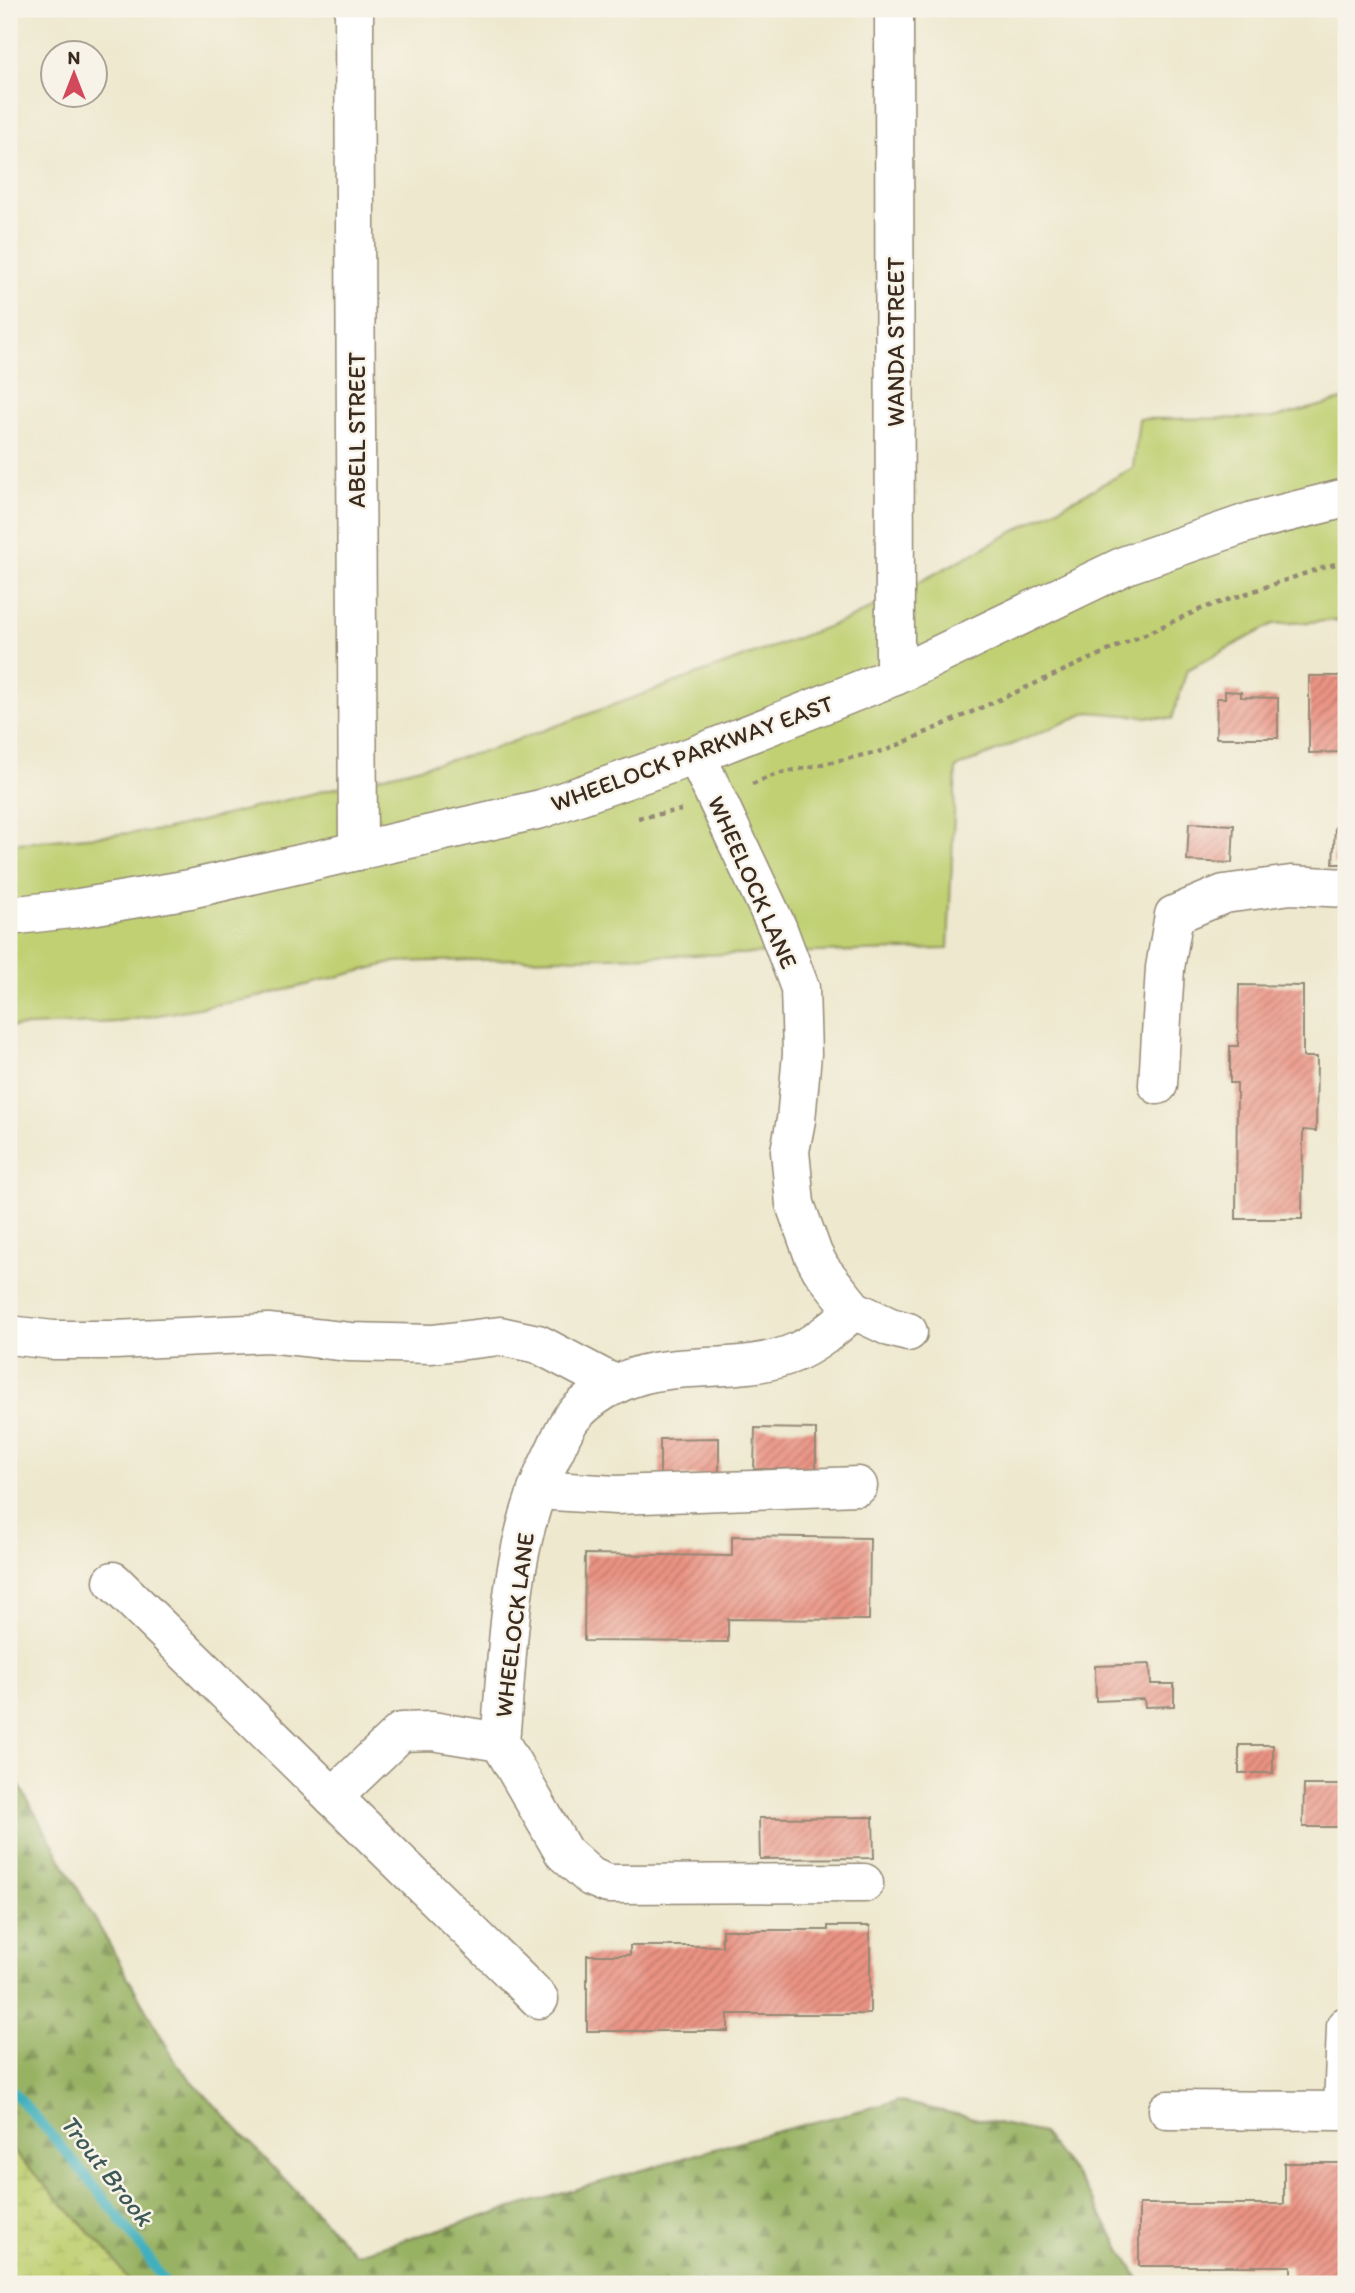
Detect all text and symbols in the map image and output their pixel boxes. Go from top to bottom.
north arrow [38,38,108,108]
text: N [68,46,80,69]
street label: WANDA STREET [881,256,910,427]
street label: ABELL STREET [342,352,371,508]
street label: WHEELOCK PARKWAY EAST [547,688,838,818]
street label: WHEELOCK LANE [702,791,804,973]
street label: WHEELOCK LANE [488,1531,540,1719]
water label: Trout Brook [53,2108,161,2233]

